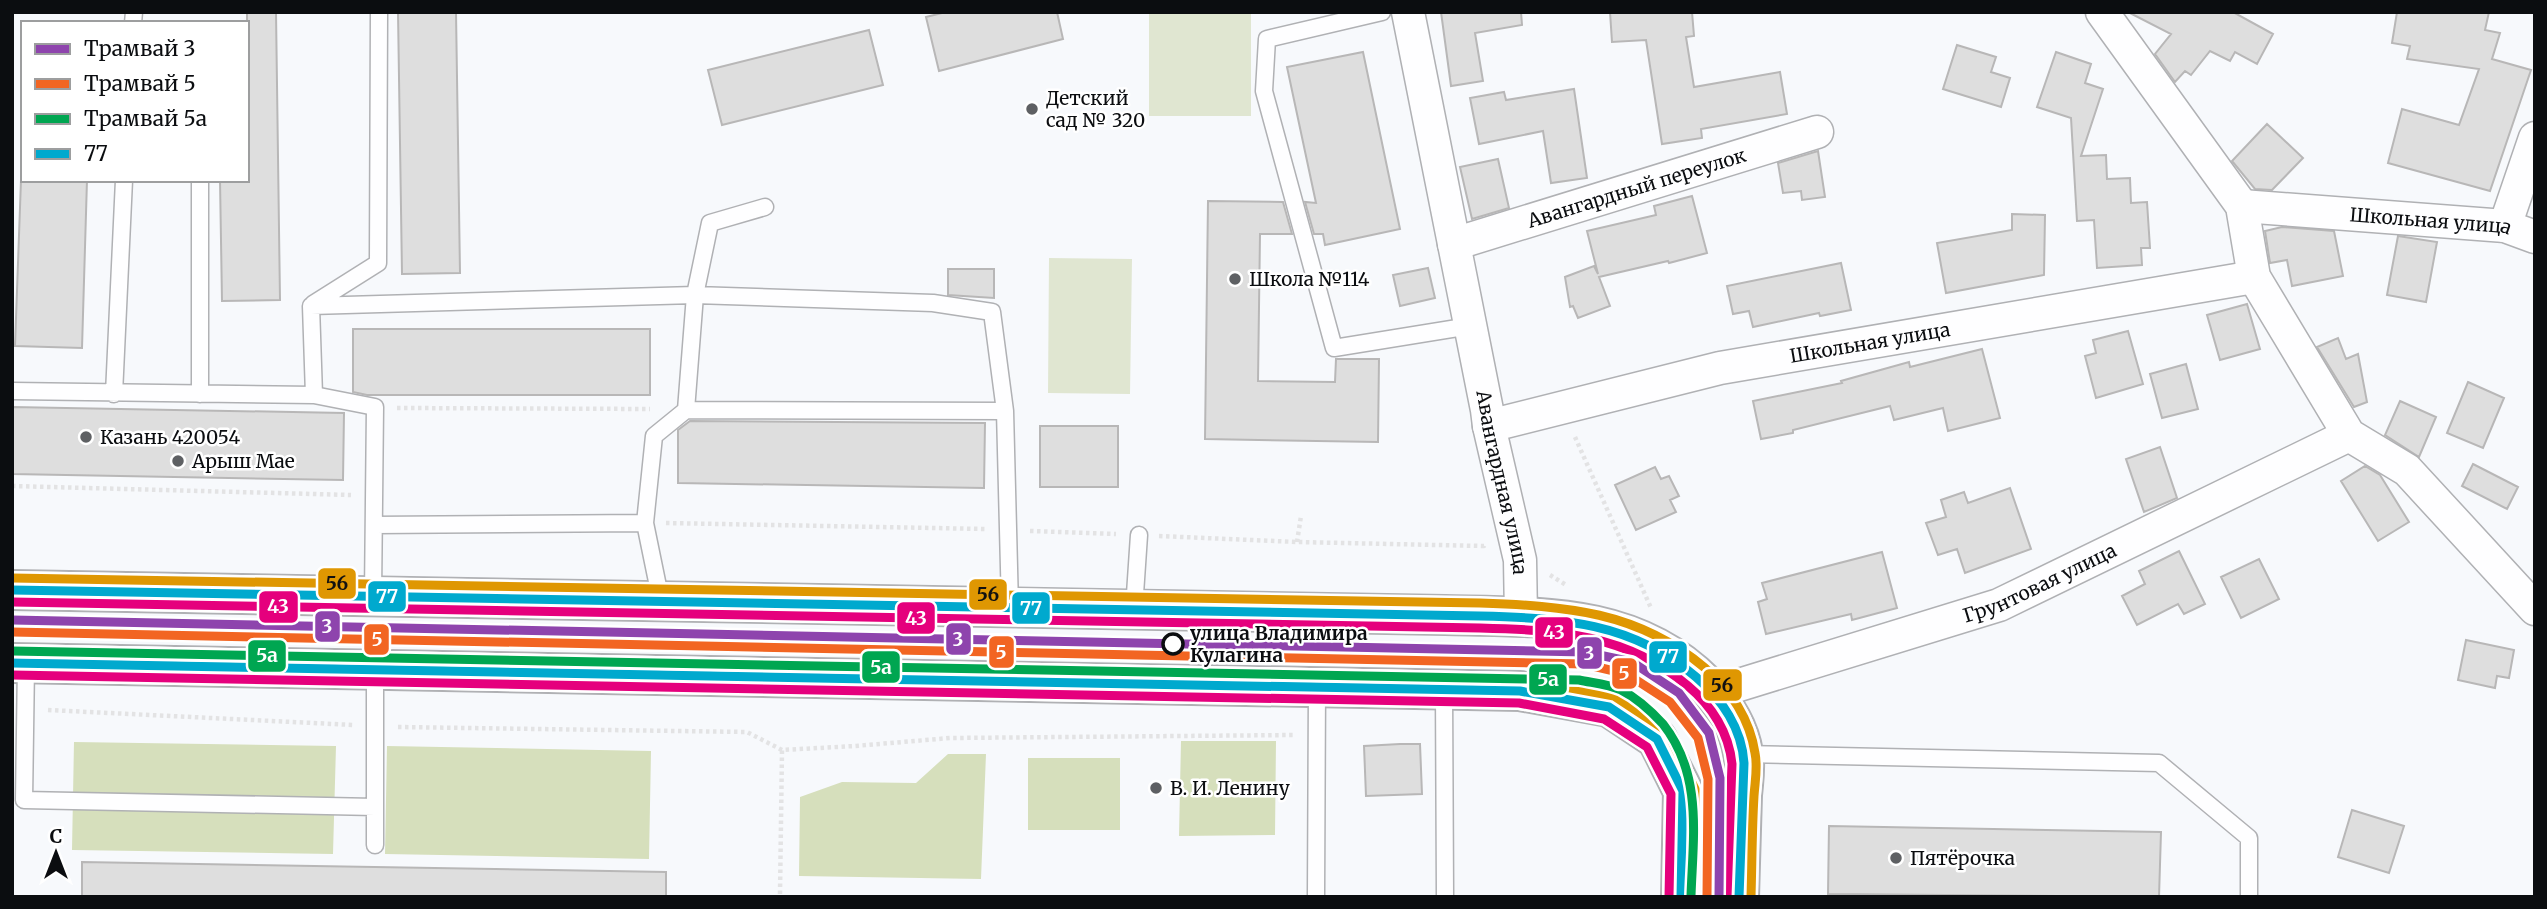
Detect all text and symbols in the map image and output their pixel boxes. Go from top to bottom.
legend [21,21,248,182]
text: Трамвай 3 [84,35,196,62]
text: Трамвай 5 [84,70,196,97]
place label: Детский сад № 320 [1046,86,1145,132]
marker: Детский сад № 320 [1024,101,1040,117]
text: Трамвай 5а [84,105,207,132]
text: 77 [84,140,108,167]
street label: Авангардный переулок [1523,143,1749,233]
street label: Школьная улица [2349,202,2515,240]
place label: Школа №114 [1249,267,1370,291]
marker: Школа №114 [1227,271,1243,287]
street label: Школьная улица [1788,317,1952,368]
street label: Авангардная улица [1471,387,1533,575]
place label: Казань 420054 [100,425,240,449]
marker: Казань 420054 [78,429,94,445]
place label: Арыш Мае [191,449,295,473]
marker: Арыш Мае [170,453,186,469]
street label: Грунтовая улица [1960,538,2120,627]
line badge: 56 [317,567,357,600]
text: 56 [326,571,348,595]
line badge: 56 [968,578,1008,611]
line badge: 77 [367,580,407,613]
text: 56 [977,582,999,606]
text: 77 [376,584,398,608]
line badge: 43 [258,590,299,624]
line badge: 77 [1011,591,1051,625]
text: 43 [267,594,289,618]
text: 77 [1020,596,1042,620]
line badge: 43 [896,601,936,635]
text: 43 [905,606,927,630]
line badge: 3 [314,610,341,643]
text: 3 [322,614,332,638]
line badge: 43 [1534,616,1574,649]
text: 43 [1543,620,1565,644]
place label: улица Владимира Кулагина [1190,621,1368,667]
line badge: 3 [945,622,972,656]
line badge: 5 [363,623,390,656]
text: 5 [371,627,383,651]
text: 3 [953,627,963,651]
marker: улица Владимира Кулагина [1162,633,1184,655]
line badge: 5 [988,635,1015,669]
line badge: 3 [1576,636,1603,670]
line badge: 5а [247,639,287,673]
text: 5 [995,640,1007,664]
line badge: 77 [1648,640,1688,674]
text: 3 [1584,641,1594,665]
text: 5а [256,643,278,667]
text: 77 [1657,644,1679,668]
line badge: 5а [861,650,901,684]
text: 5а [870,655,892,679]
line badge: 5 [1611,657,1638,690]
text: 5 [1618,661,1630,685]
line badge: 5а [1528,663,1568,696]
text: 5а [1537,667,1559,691]
line badge: 56 [1702,668,1743,702]
text: 56 [1711,673,1733,697]
place label: В. И. Ленину [1170,776,1290,800]
marker: В. И. Ленину [1148,780,1164,796]
north arrow [21,818,91,888]
text: С [50,824,62,848]
place label: Пятёрочка [1910,846,2015,870]
marker: Пятёрочка [1888,850,1904,866]

